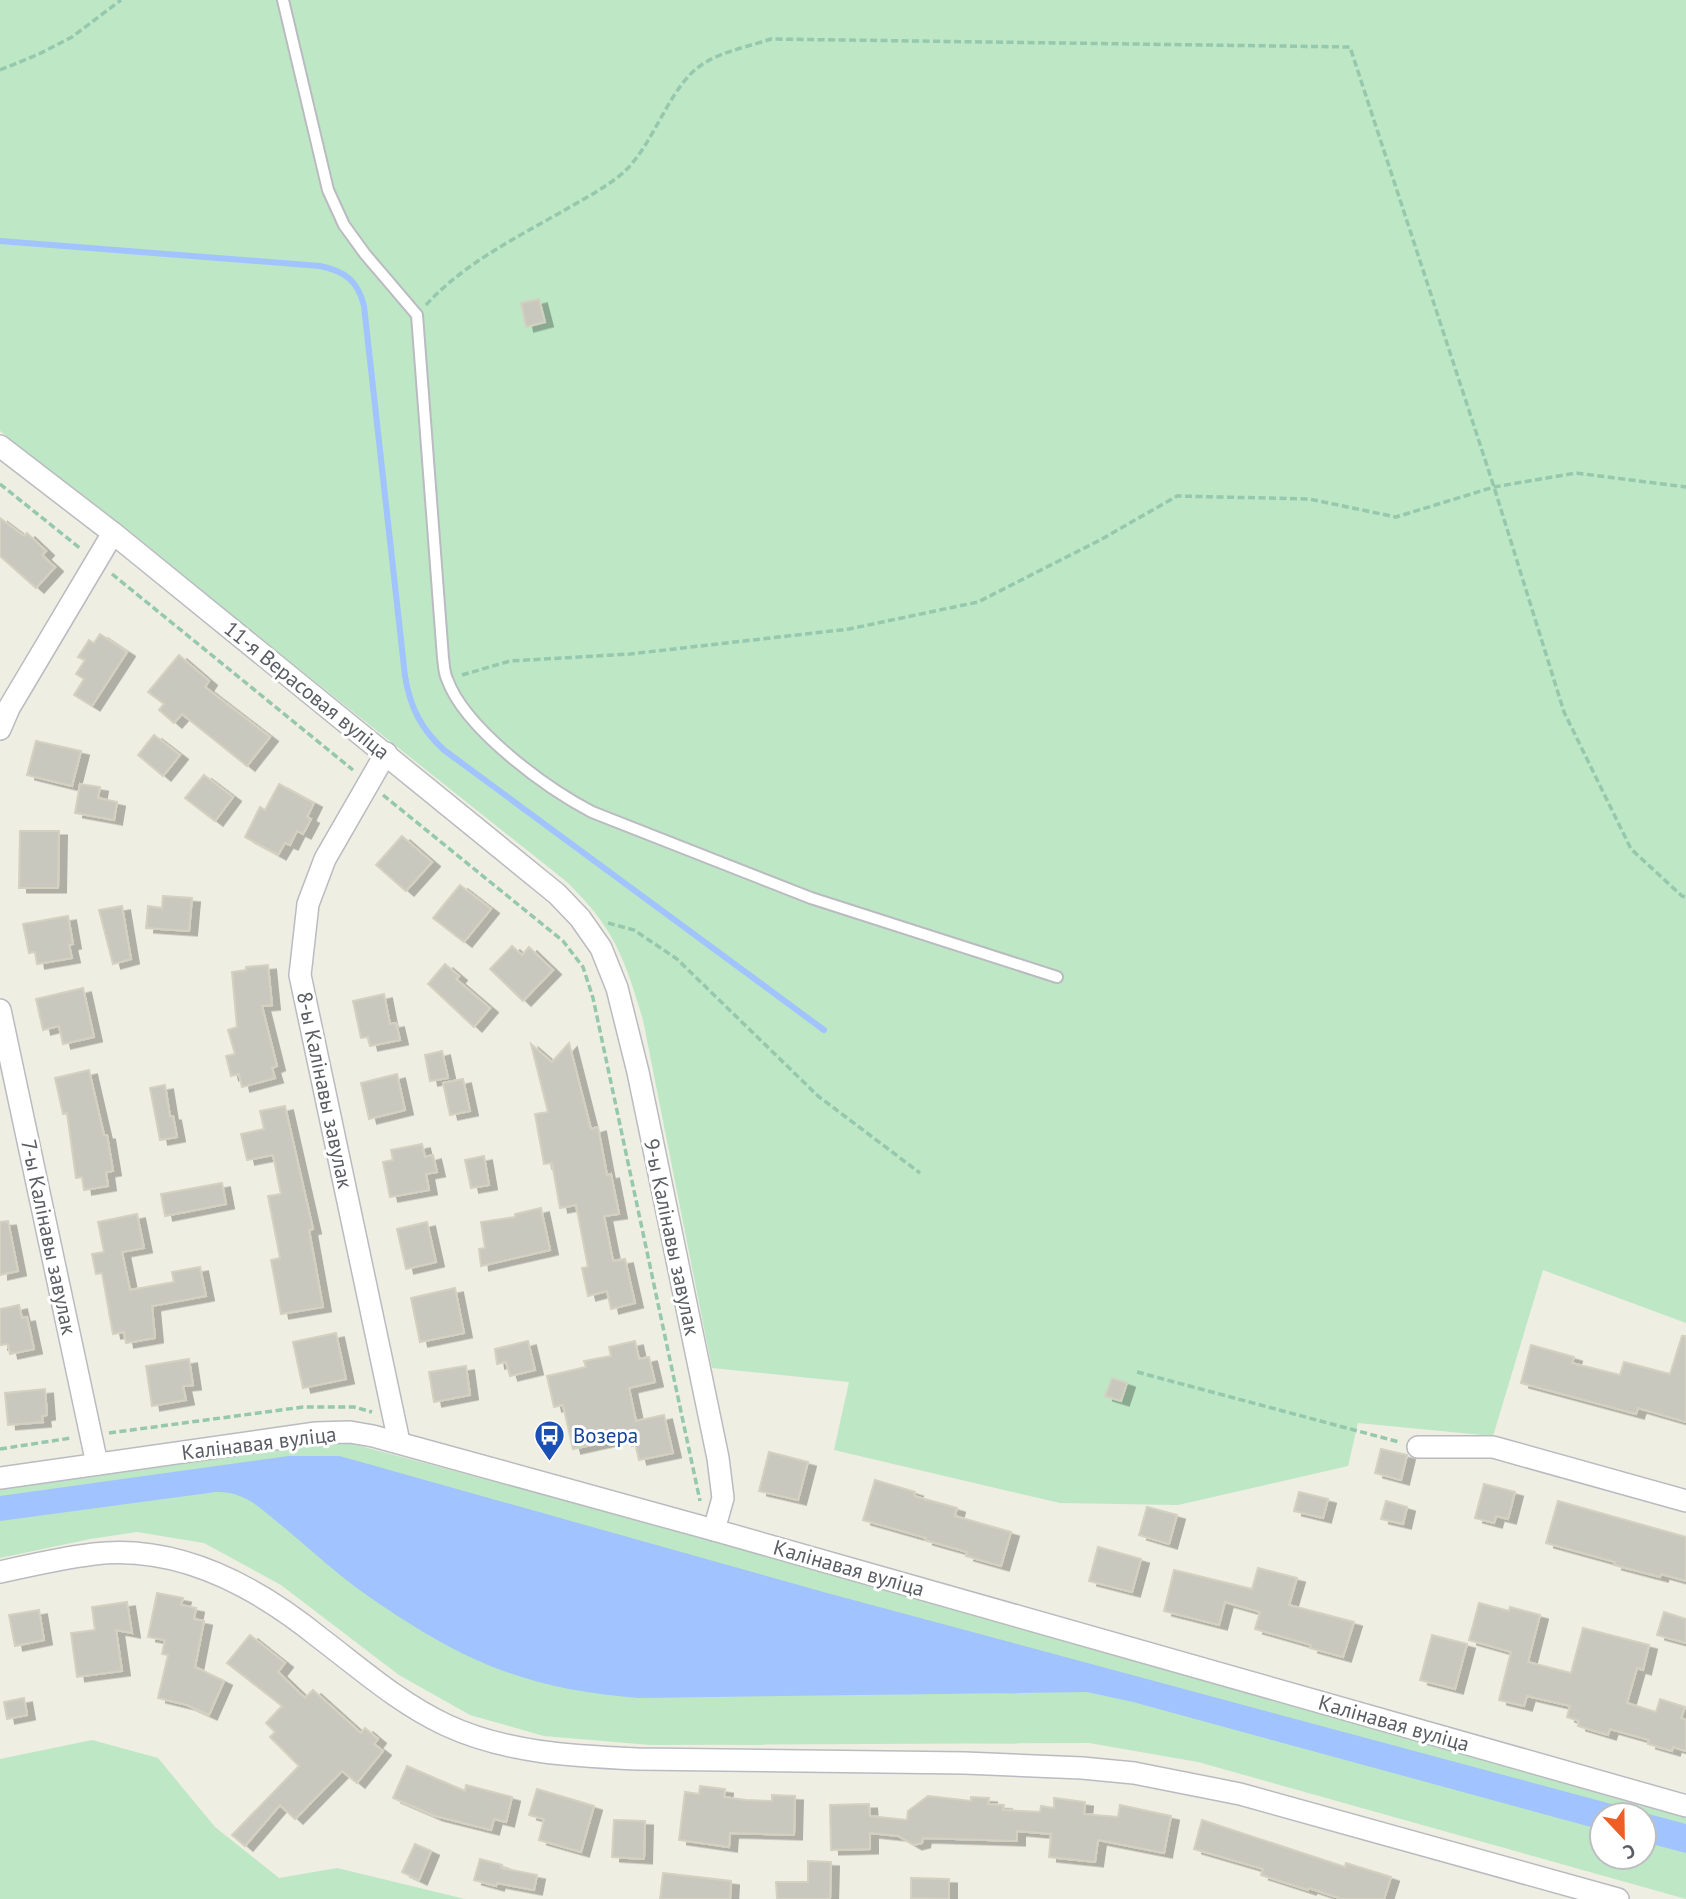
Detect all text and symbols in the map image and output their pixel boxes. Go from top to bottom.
street label: 11-я Верасовая вуліца [219,615,395,765]
street label: 8-ы Калінавы завулак [291,989,359,1191]
street label: 9-ы Калінавы завулак [638,1136,706,1338]
street label: 7-ы Калінавы завулак [15,1137,83,1337]
bus stop icon: Возера [533,1418,567,1462]
street label: Калінавая вуліца [180,1420,338,1466]
place label: Возера [573,1422,638,1449]
street label: Калінавая вуліца [770,1534,928,1602]
street label: Калінавая вуліца [1315,1689,1473,1757]
north arrow [1588,1801,1658,1871]
text: С [1620,1839,1639,1865]

